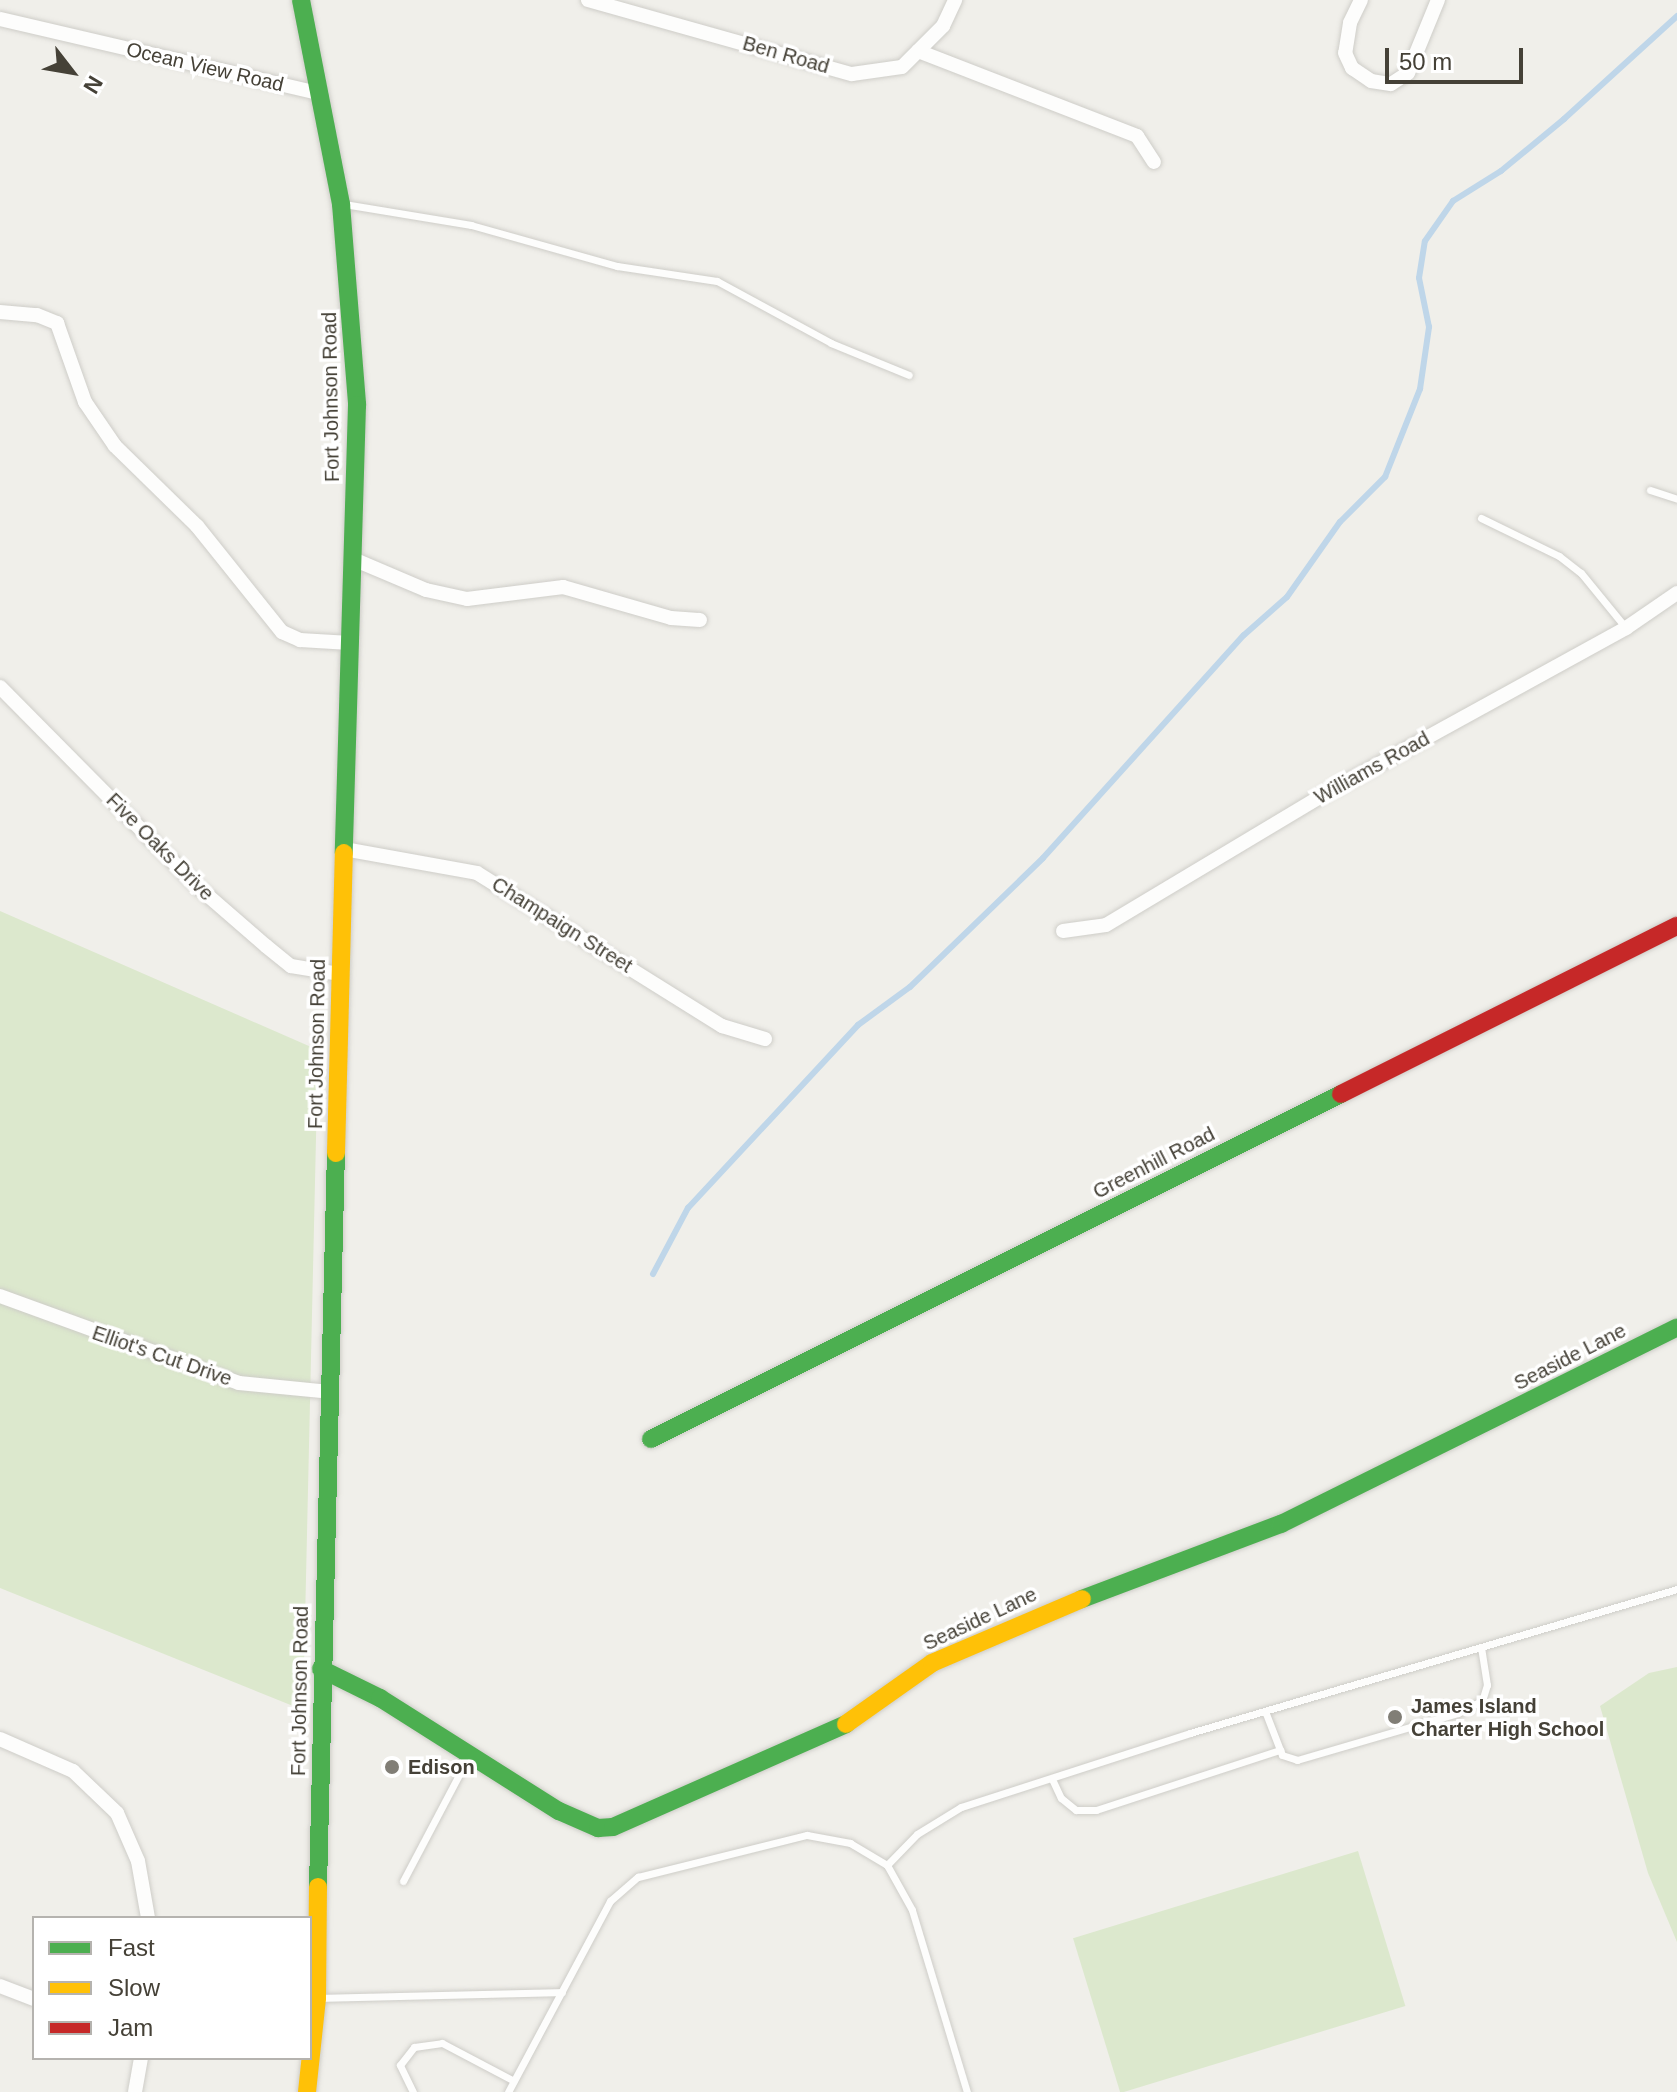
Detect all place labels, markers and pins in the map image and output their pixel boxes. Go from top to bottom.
place label: James Island Charter High School [1411,1694,1604,1741]
marker: James Island Charter High School [1386,1708,1404,1726]
place label: Edison [408,1755,475,1779]
marker: Edison [383,1758,401,1776]

